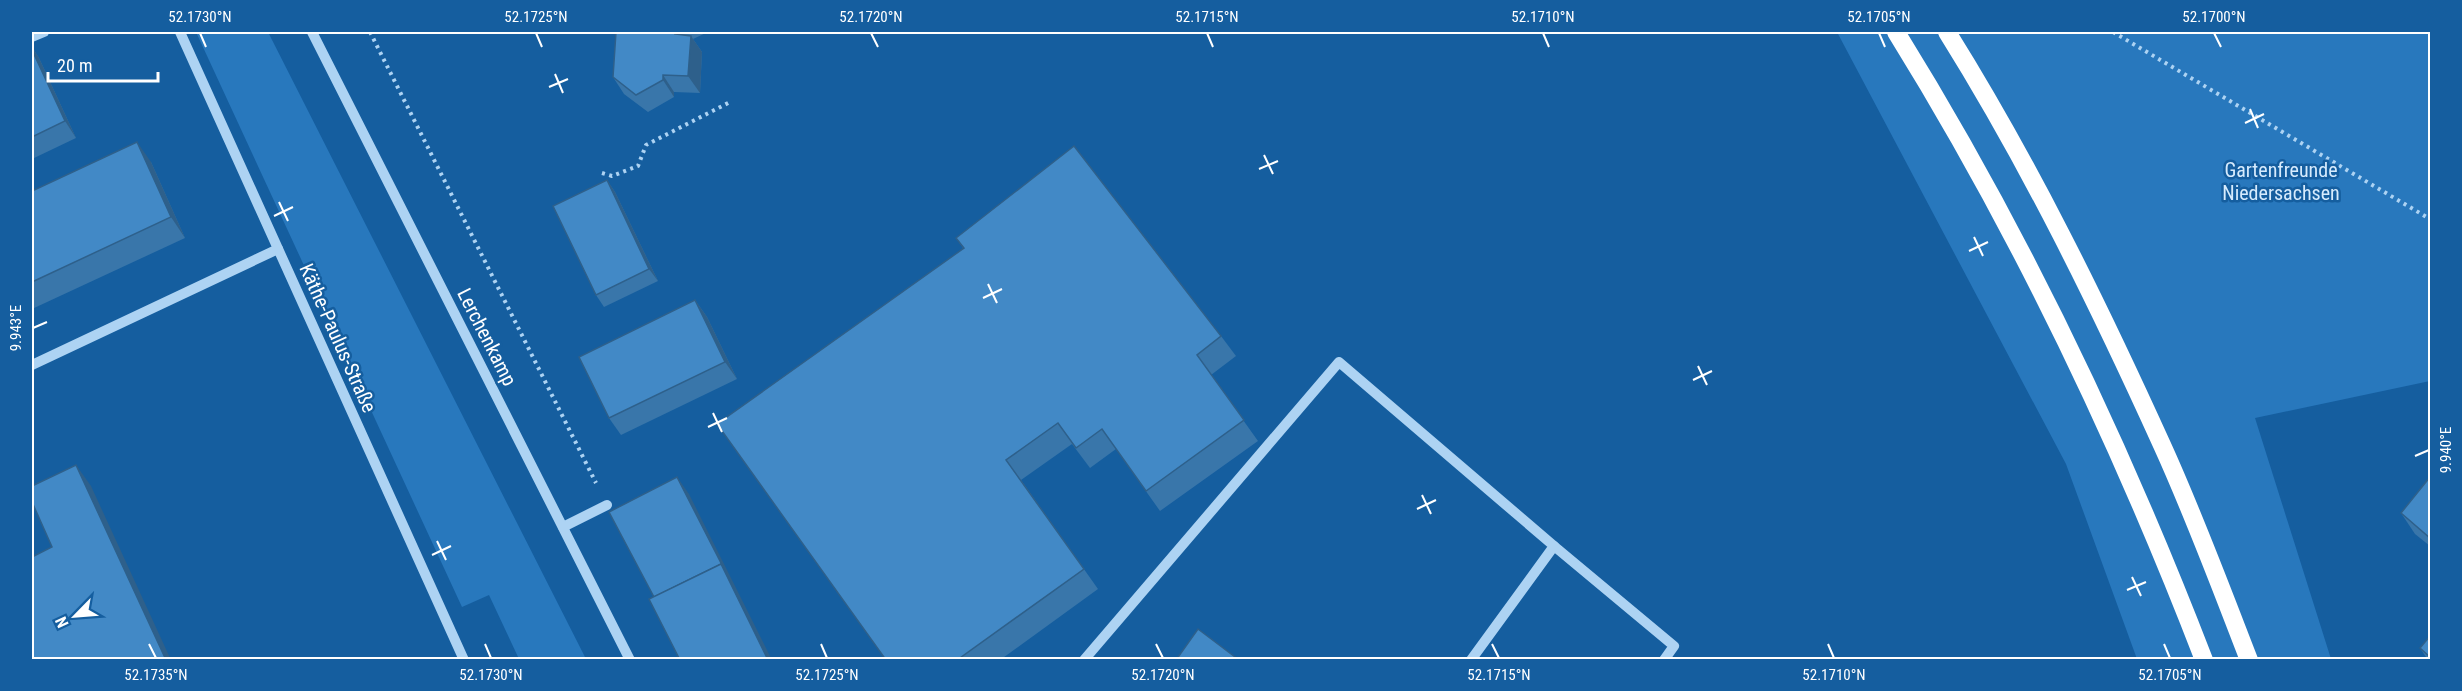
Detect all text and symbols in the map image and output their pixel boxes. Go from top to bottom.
text: 52.1730°N [168,8,232,26]
text: 52.1725°N [504,8,568,26]
text: 52.1720°N [839,8,903,26]
text: 52.1715°N [1175,8,1239,26]
text: 52.1710°N [1511,8,1575,26]
text: 52.1705°N [1847,8,1911,26]
text: 52.1700°N [2182,8,2246,26]
scale bar [48,45,158,83]
text: 20 m [57,55,92,76]
park label: Gartenfreunde Niedersachsen [2222,158,2340,205]
street label: Käthe-Paulus-Straße [294,260,382,416]
street label: Lerchenkamp [452,284,522,390]
text: 9.943°E [7,305,25,351]
text: 9.940°E [2437,427,2455,473]
north arrow [45,586,105,646]
text: N [51,614,73,631]
text: 52.1735°N [124,666,188,684]
text: 52.1730°N [459,666,523,684]
text: 52.1725°N [795,666,859,684]
text: 52.1720°N [1131,666,1195,684]
text: 52.1715°N [1467,666,1531,684]
text: 52.1710°N [1802,666,1866,684]
text: 52.1705°N [2138,666,2202,684]

